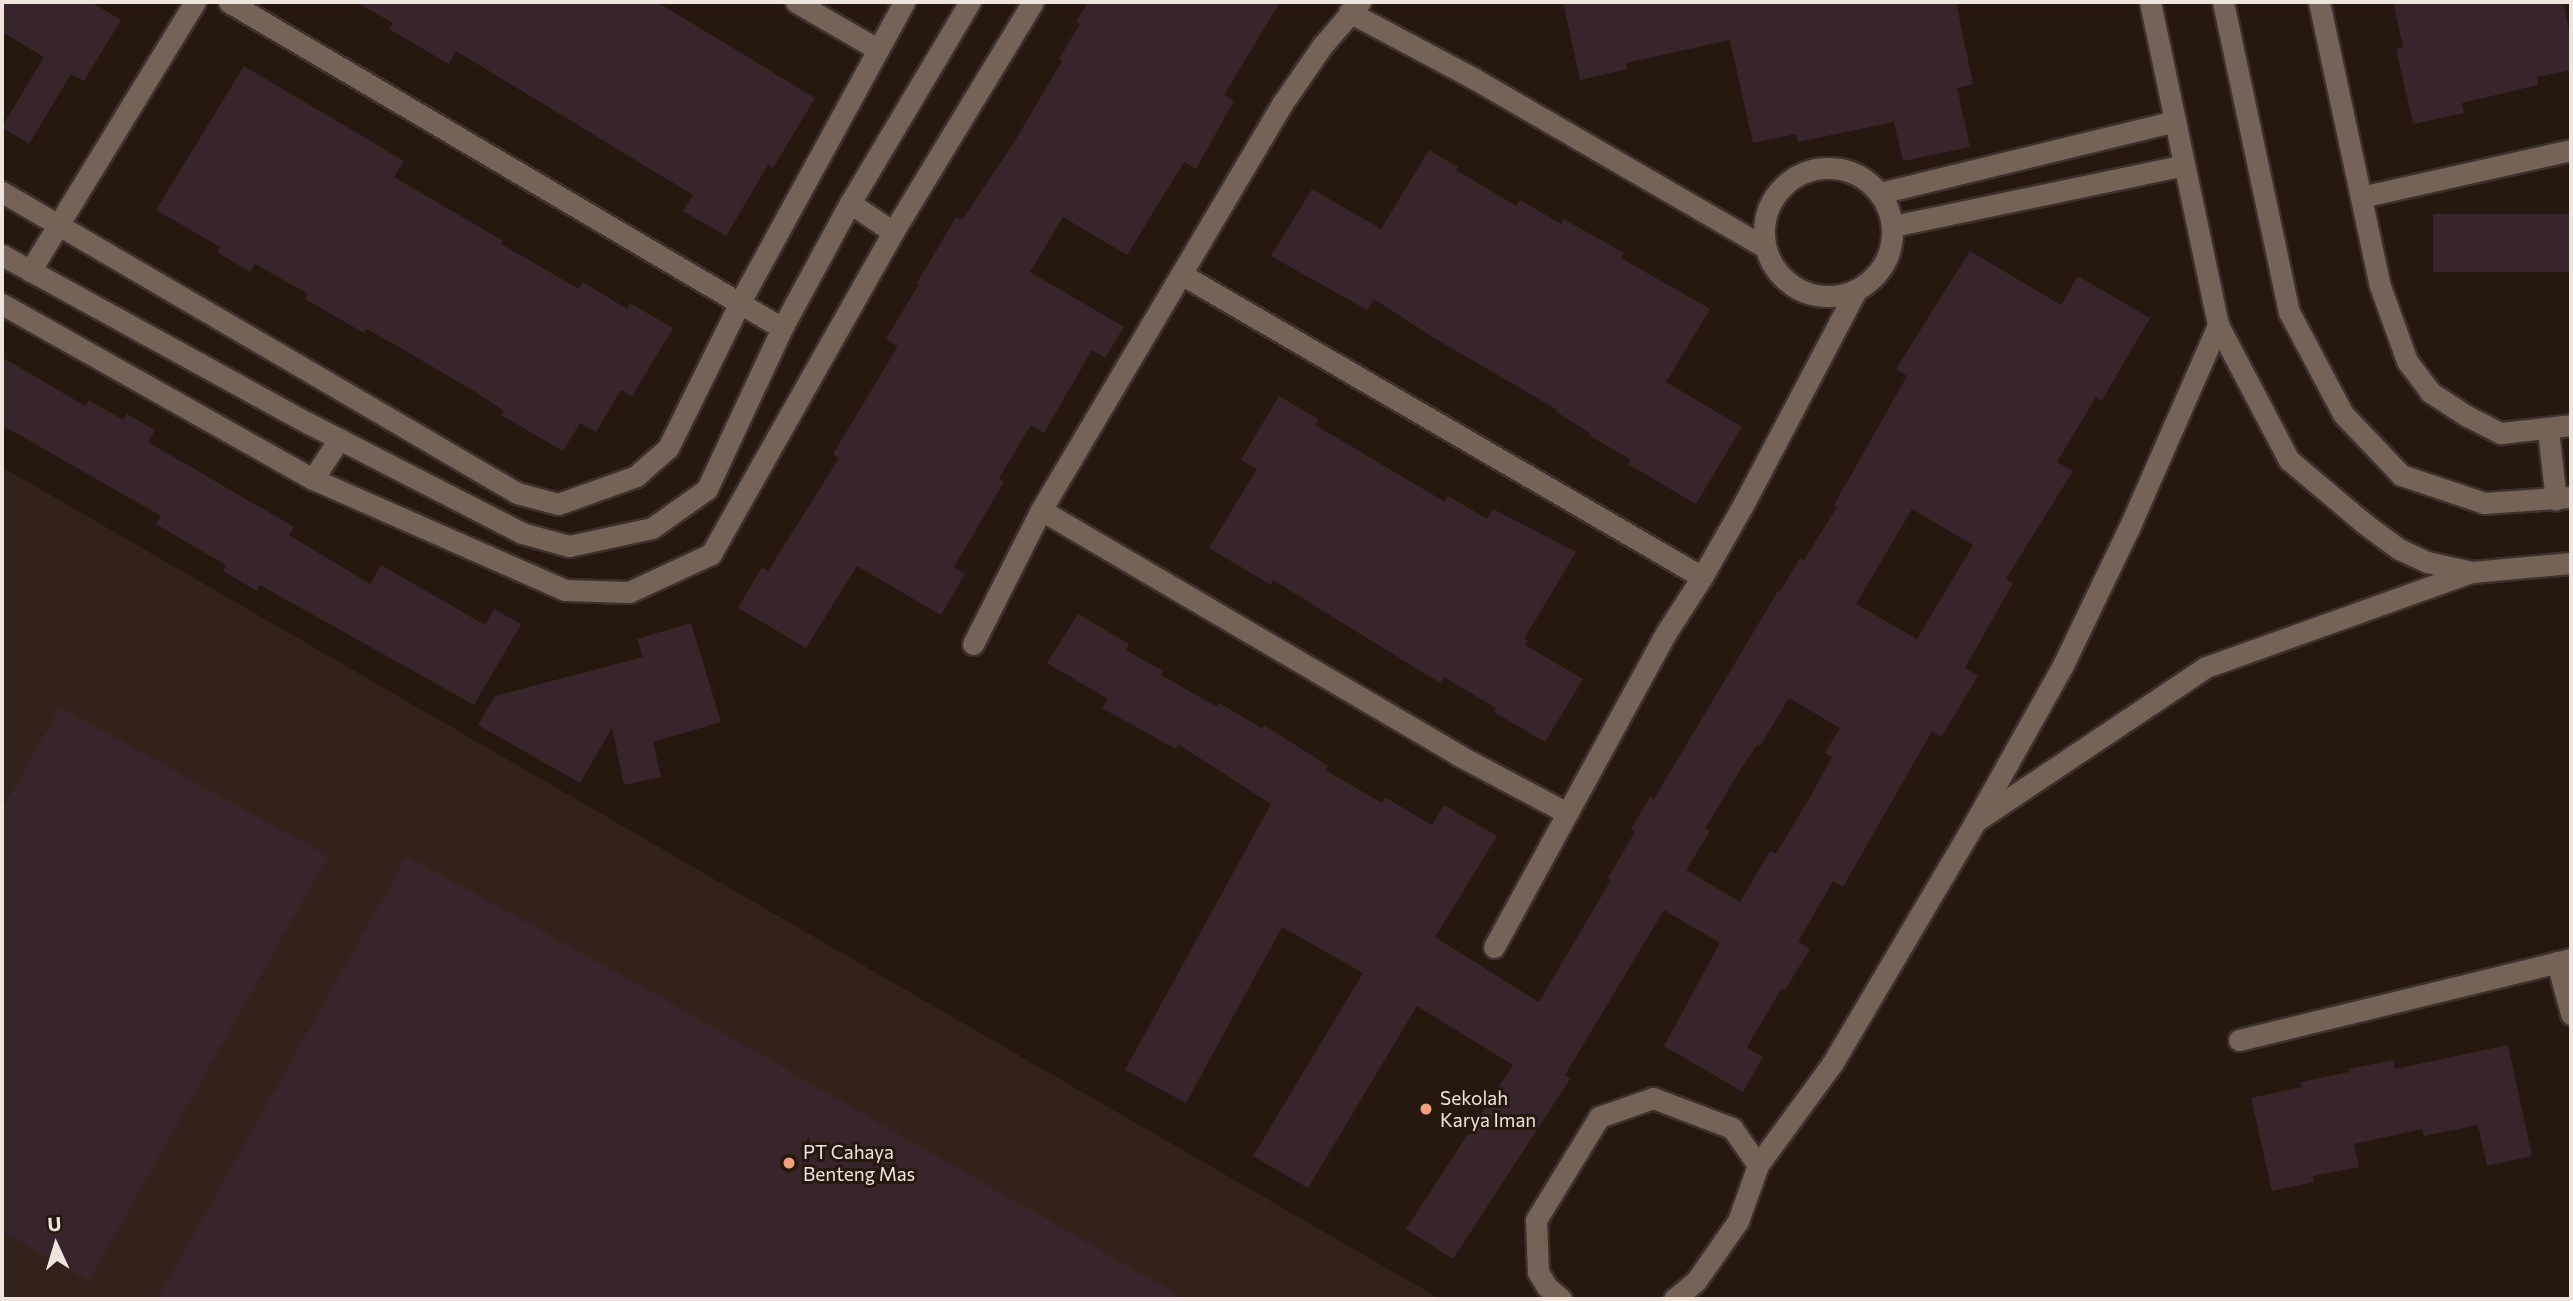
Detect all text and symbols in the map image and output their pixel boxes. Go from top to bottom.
place label: Sekolah Karya Iman [1440,1087,1536,1131]
marker: Sekolah Karya Iman [1418,1101,1434,1117]
place label: PT Cahaya Benteng Mas [803,1141,915,1185]
marker: PT Cahaya Benteng Mas [781,1155,797,1171]
north arrow [21,1210,91,1280]
text: U [47,1212,62,1236]

